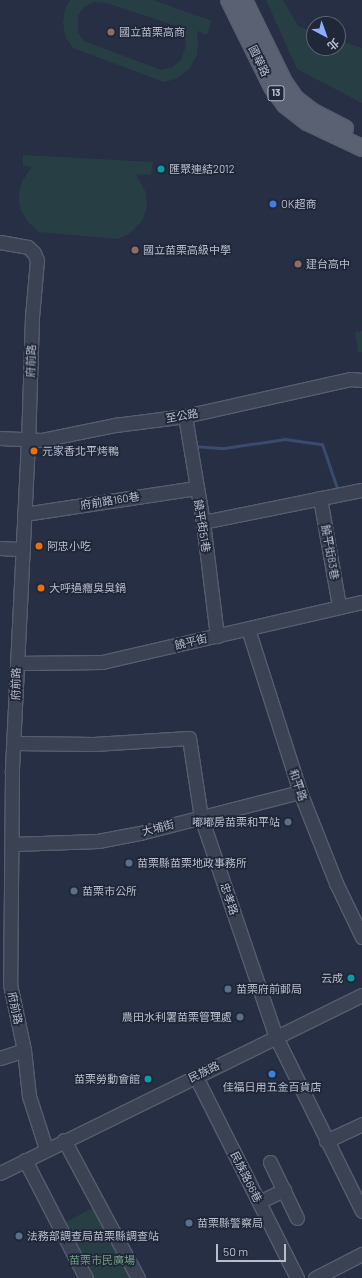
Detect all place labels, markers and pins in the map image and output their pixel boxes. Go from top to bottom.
place label: 國立苗栗高商 [119,25,185,39]
marker: 國立苗栗高商 [106,27,116,37]
place label: 匯聚連結2012 [169,162,235,176]
marker: 匯聚連結2012 [156,164,166,174]
place label: OK超商 [281,197,317,211]
marker: OK超商 [268,199,278,209]
place label: 國立苗栗高級中學 [143,243,231,257]
marker: 國立苗栗高級中學 [130,245,140,255]
place label: 建台高中 [306,257,350,271]
marker: 建台高中 [293,259,303,269]
place label: 元家香北平烤鴨 [42,444,119,458]
marker: 元家香北平烤鴨 [29,446,39,456]
place label: 阿忠小吃 [47,539,91,553]
marker: 阿忠小吃 [34,541,44,551]
place label: 大呼過癮臭臭鍋 [49,581,126,595]
marker: 大呼過癮臭臭鍋 [36,583,46,593]
place label: 嘟嘟房苗栗和平站 [192,815,280,829]
marker: 嘟嘟房苗栗和平站 [283,817,293,827]
place label: 苗栗縣苗栗地政事務所 [137,856,247,870]
marker: 苗栗縣苗栗地政事務所 [124,858,134,868]
place label: 苗栗市公所 [82,884,137,898]
marker: 苗栗市公所 [69,886,79,896]
place label: 云成 [321,971,343,985]
marker: 云成 [346,973,356,983]
place label: 苗栗府前郵局 [236,982,302,996]
marker: 苗栗府前郵局 [223,984,233,994]
place label: 農田水利署苗栗管理處 [122,1010,232,1024]
marker: 農田水利署苗栗管理處 [235,1012,245,1022]
marker: 佳福日用五金百貨店 [267,1069,277,1079]
place label: 苗栗勞動會館 [74,1072,140,1086]
marker: 苗栗勞動會館 [143,1074,153,1084]
place label: 佳福日用五金百貨店 [223,1080,321,1094]
place label: 苗栗縣警察局 [197,1216,263,1230]
marker: 苗栗縣警察局 [184,1218,194,1228]
place label: 法務部調查局苗栗縣調查站 [27,1229,159,1243]
marker: 法務部調查局苗栗縣調查站 [14,1231,24,1241]

